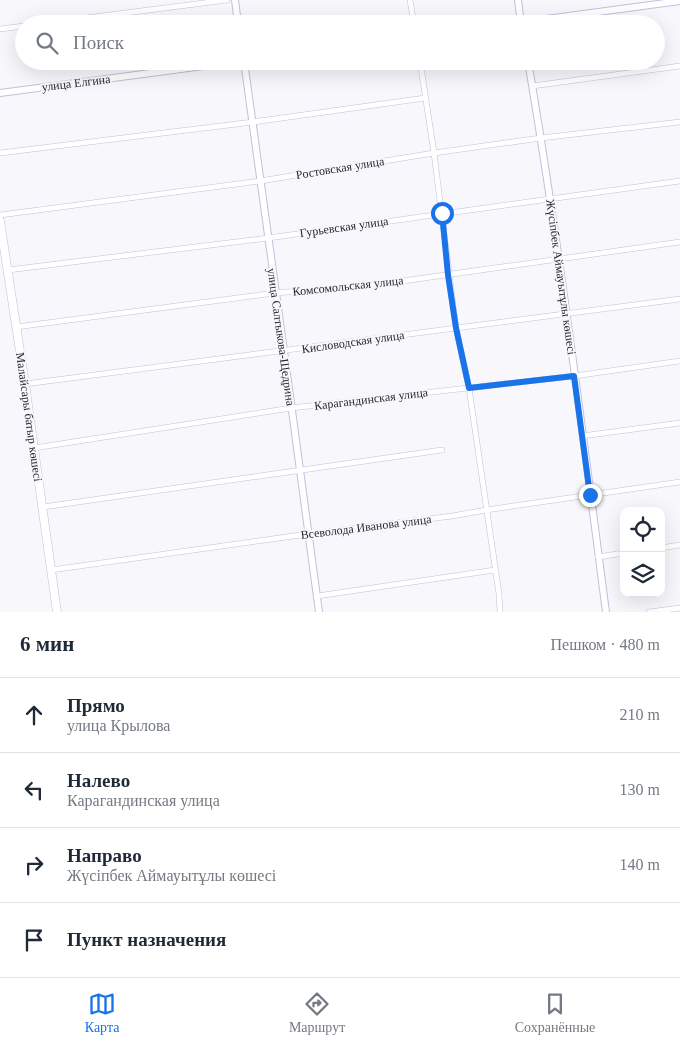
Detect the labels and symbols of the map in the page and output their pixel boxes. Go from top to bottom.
street label: улица Елгина [41,72,112,94]
street label: Ростовская улица [295,154,386,182]
street label: Жүсіпбек Аймауытұлы көшесі [543,198,579,356]
route start [431,202,454,225]
street label: Гурьевская улица [299,214,390,240]
street label: улица Салтыкова-Щедрина [264,267,298,407]
street label: Комсомольская улица [292,273,405,299]
street label: Кисловодская улица [301,328,406,356]
street label: Малайсары батыр көшесі [13,351,45,483]
street label: Карагандинская улица [313,385,429,413]
route end [579,484,602,507]
street label: Всеволода Иванова улица [300,512,433,542]

